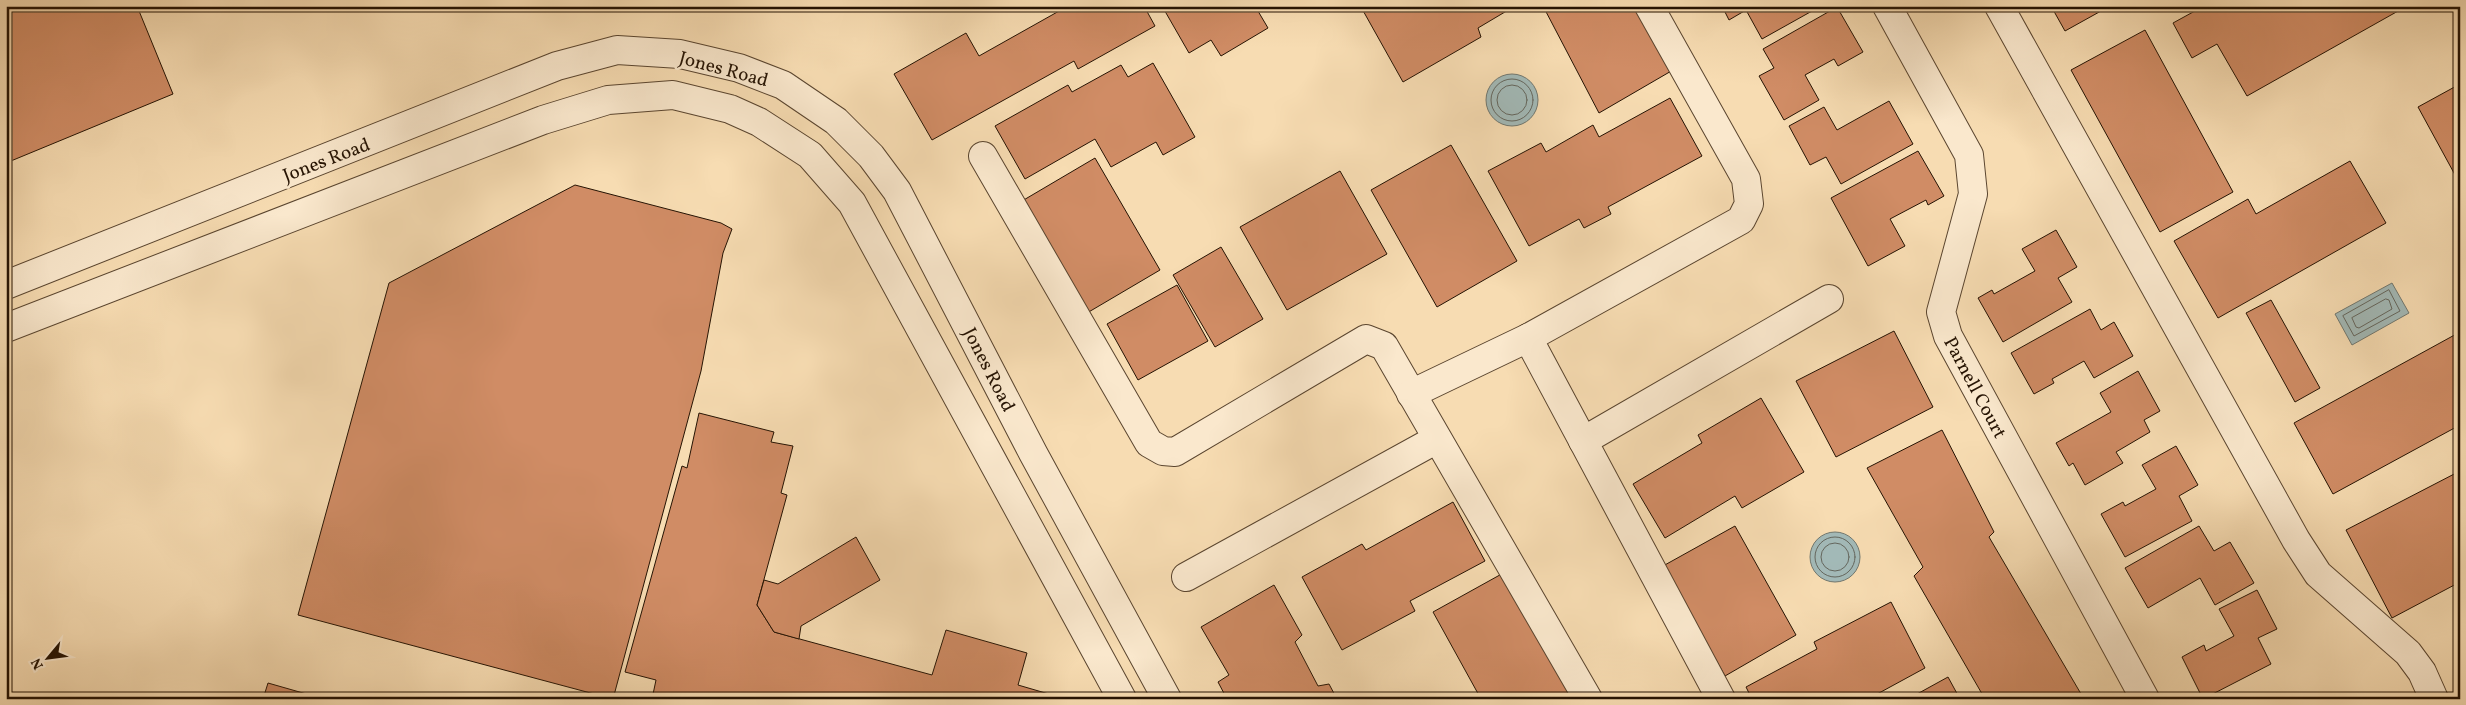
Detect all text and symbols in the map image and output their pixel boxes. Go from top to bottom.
street label: Jones Road [676,46,771,94]
street label: Jones Road [279,132,374,189]
street label: Jones Road [956,323,1021,417]
street label: Parnell Court [1937,332,2012,444]
north arrow [22,632,72,682]
text: N [27,655,49,673]

